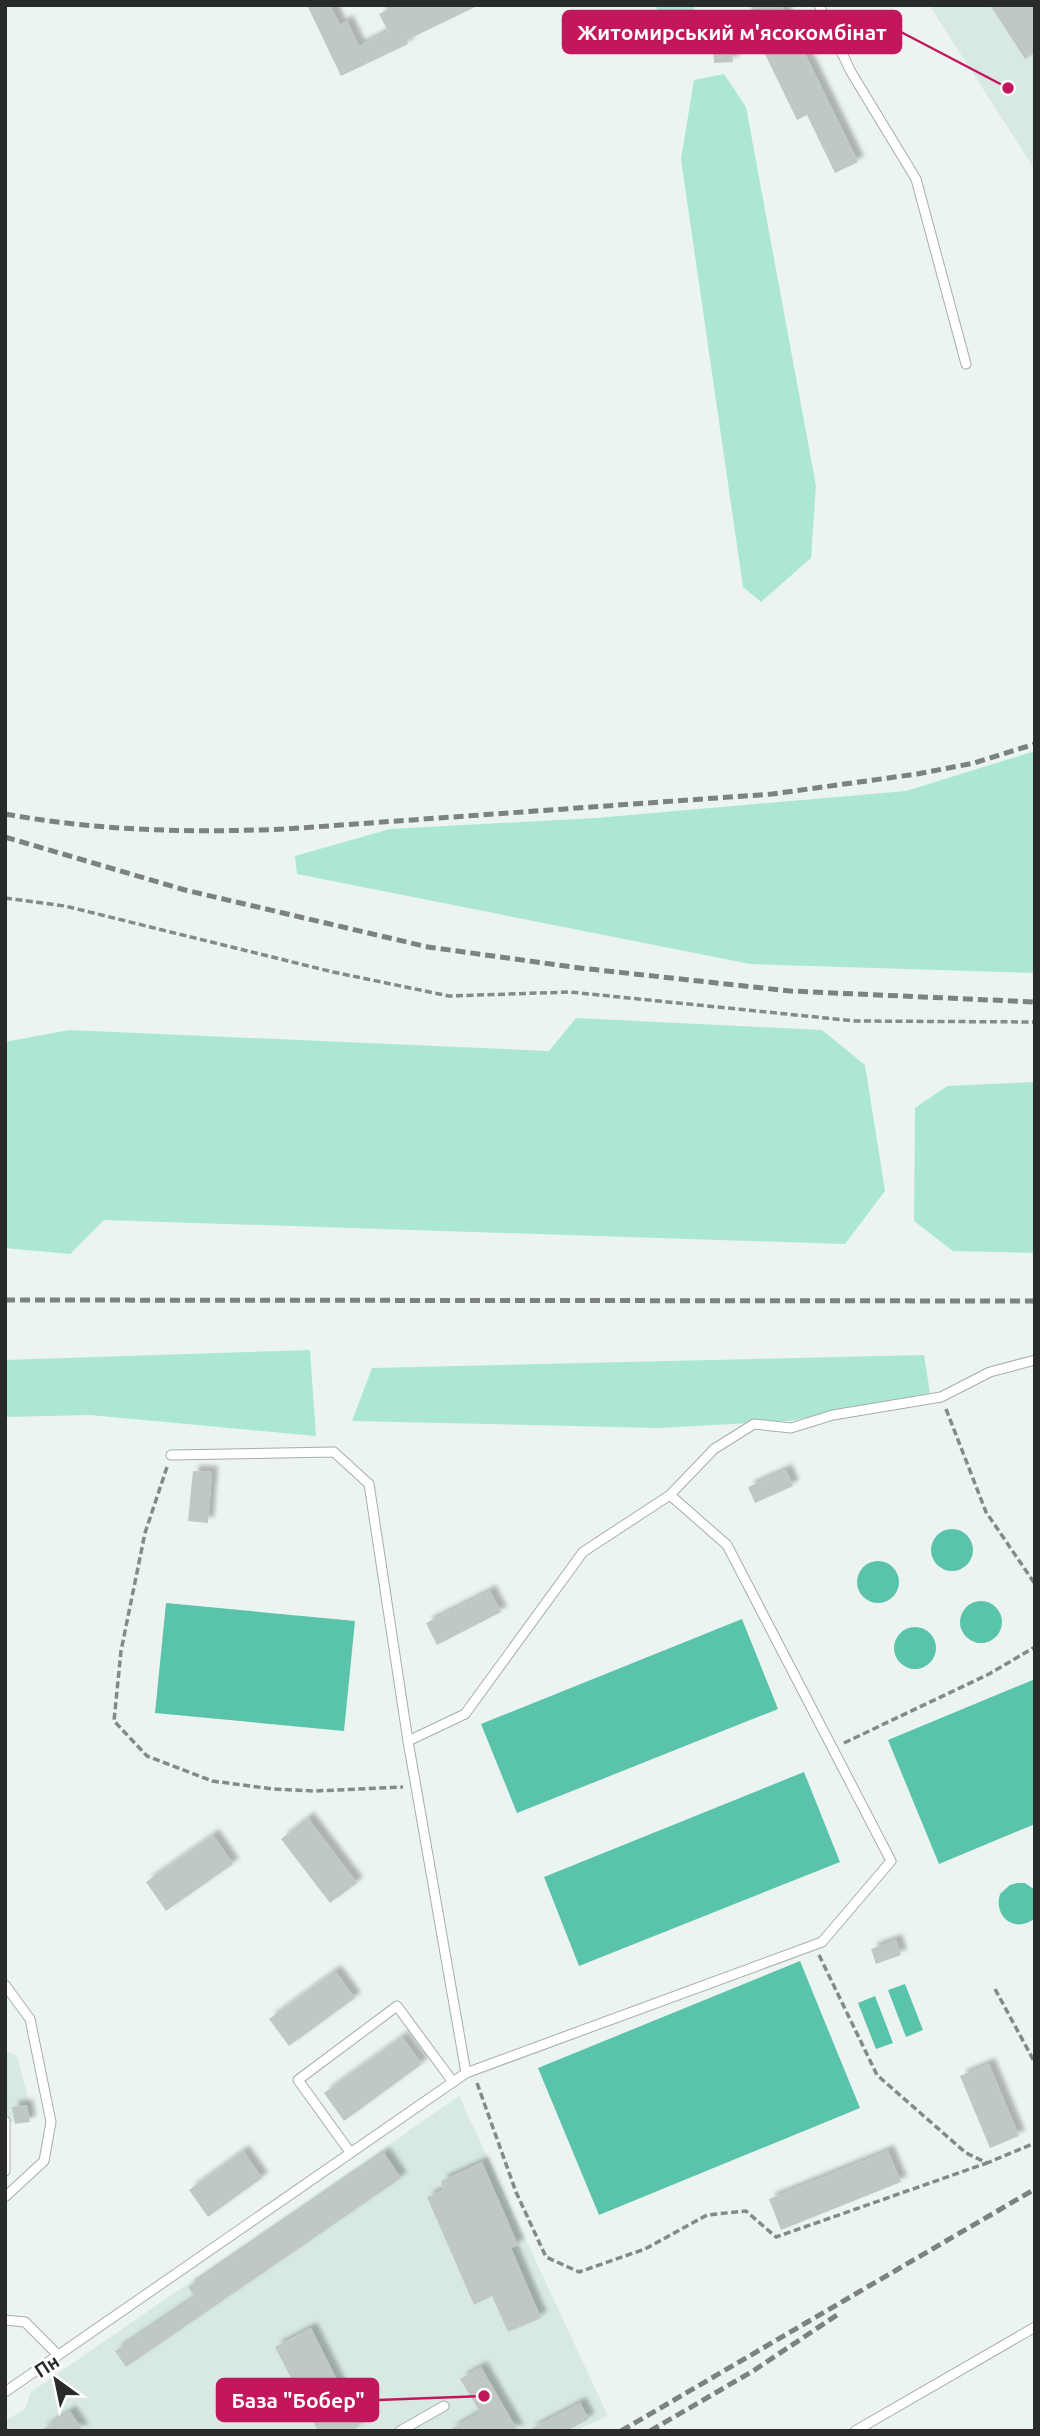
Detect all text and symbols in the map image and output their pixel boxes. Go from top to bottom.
callout: Житомирський м'ясокомбінат [563,11,901,53]
text: Житомирський м'ясокомбінат [577,20,887,44]
north arrow [21,2345,91,2415]
text: Пн [30,2350,63,2382]
callout: База "Бобер" [217,2379,378,2421]
text: База "Бобер" [231,2388,365,2412]

